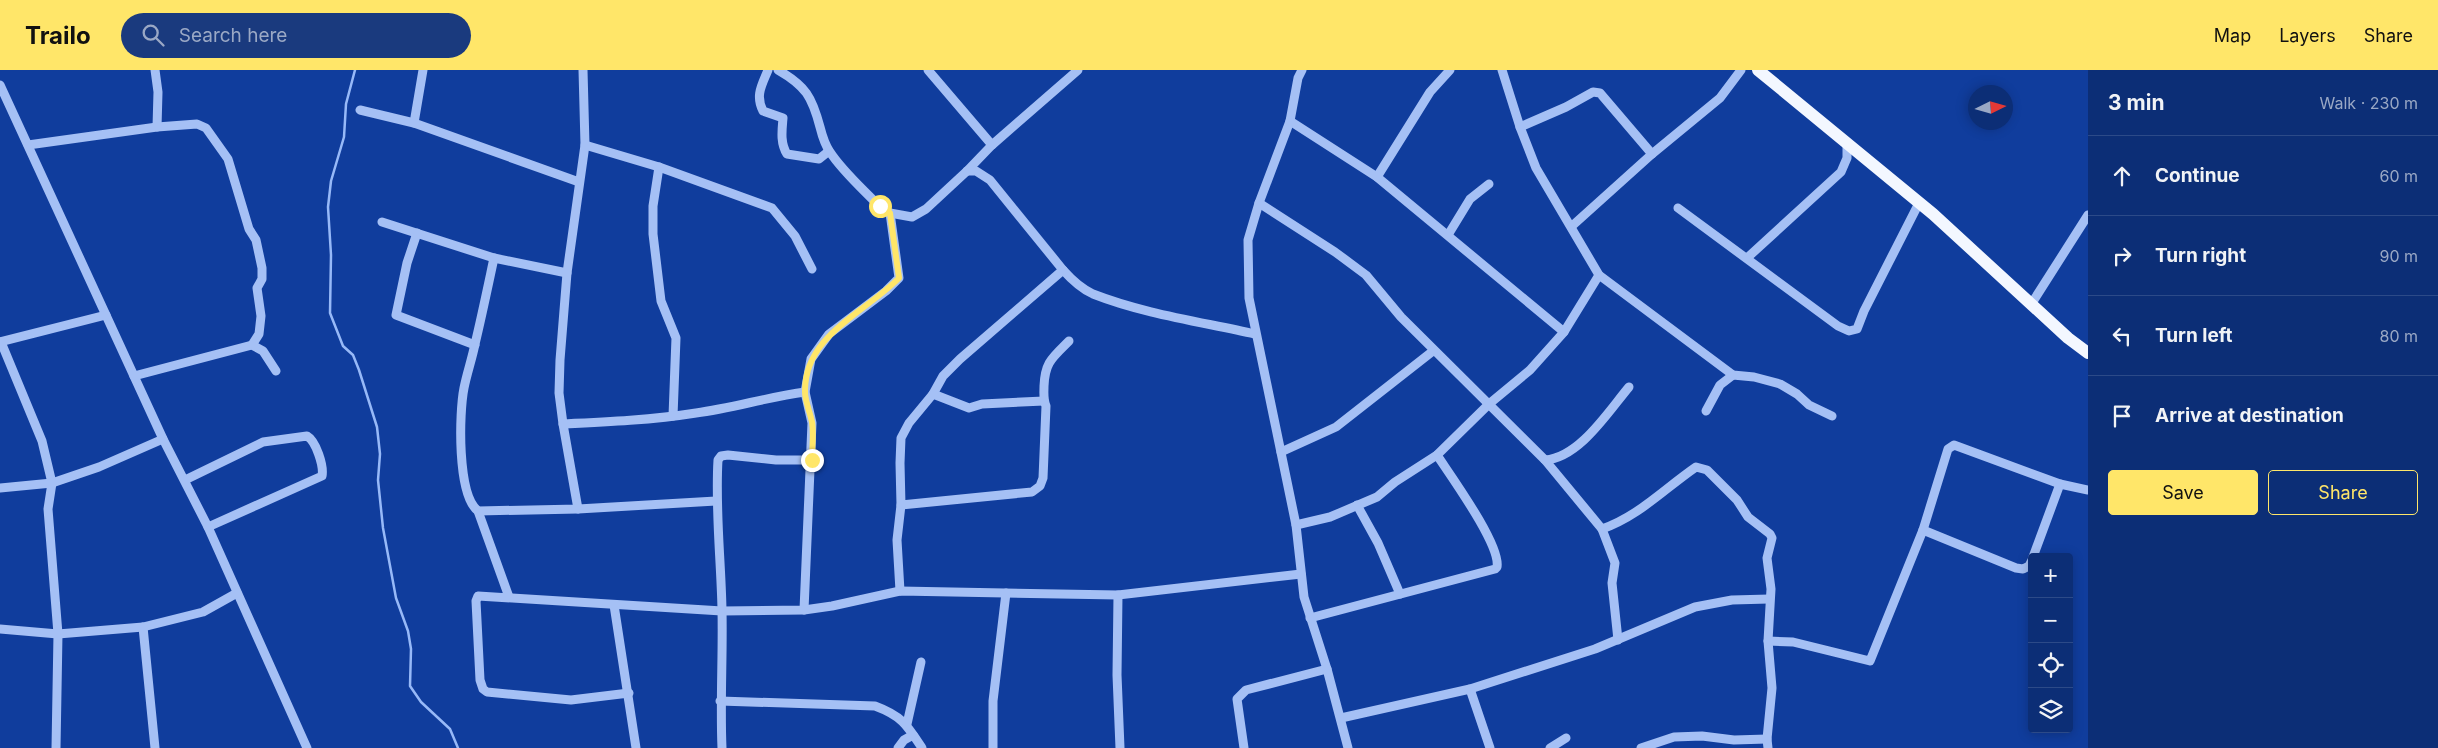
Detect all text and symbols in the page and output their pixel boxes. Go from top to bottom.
search box [121,13,471,58]
text: Trailo [25,21,91,50]
icon: search [139,21,167,49]
text: Search here [179,24,287,47]
text: Map [2214,25,2251,46]
text: Layers [2279,25,2336,46]
text: Share [2364,25,2413,46]
north arrow [1968,85,2013,130]
text: 3 min [2108,90,2164,115]
text: Walk · 230 m [2320,93,2418,113]
icon: ahead [2108,162,2136,190]
text: Continue [2155,164,2240,187]
text: 60 m [2379,166,2418,186]
route start [869,195,892,218]
icon: right [2108,242,2136,270]
text: Turn right [2155,244,2246,267]
text: 90 m [2379,246,2418,266]
icon: left [2108,322,2136,350]
text: Turn left [2155,324,2233,347]
text: 80 m [2379,326,2418,346]
icon: arrive [2108,402,2136,430]
text: Arrive at destination [2155,404,2344,427]
route end [801,449,824,472]
button: Save [2108,470,2258,515]
button: Share [2268,470,2418,515]
map controls [2028,553,2073,733]
button: + [2028,553,2073,598]
button: − [2028,598,2073,643]
button: locate [2028,643,2073,688]
button: layers [2028,688,2073,733]

